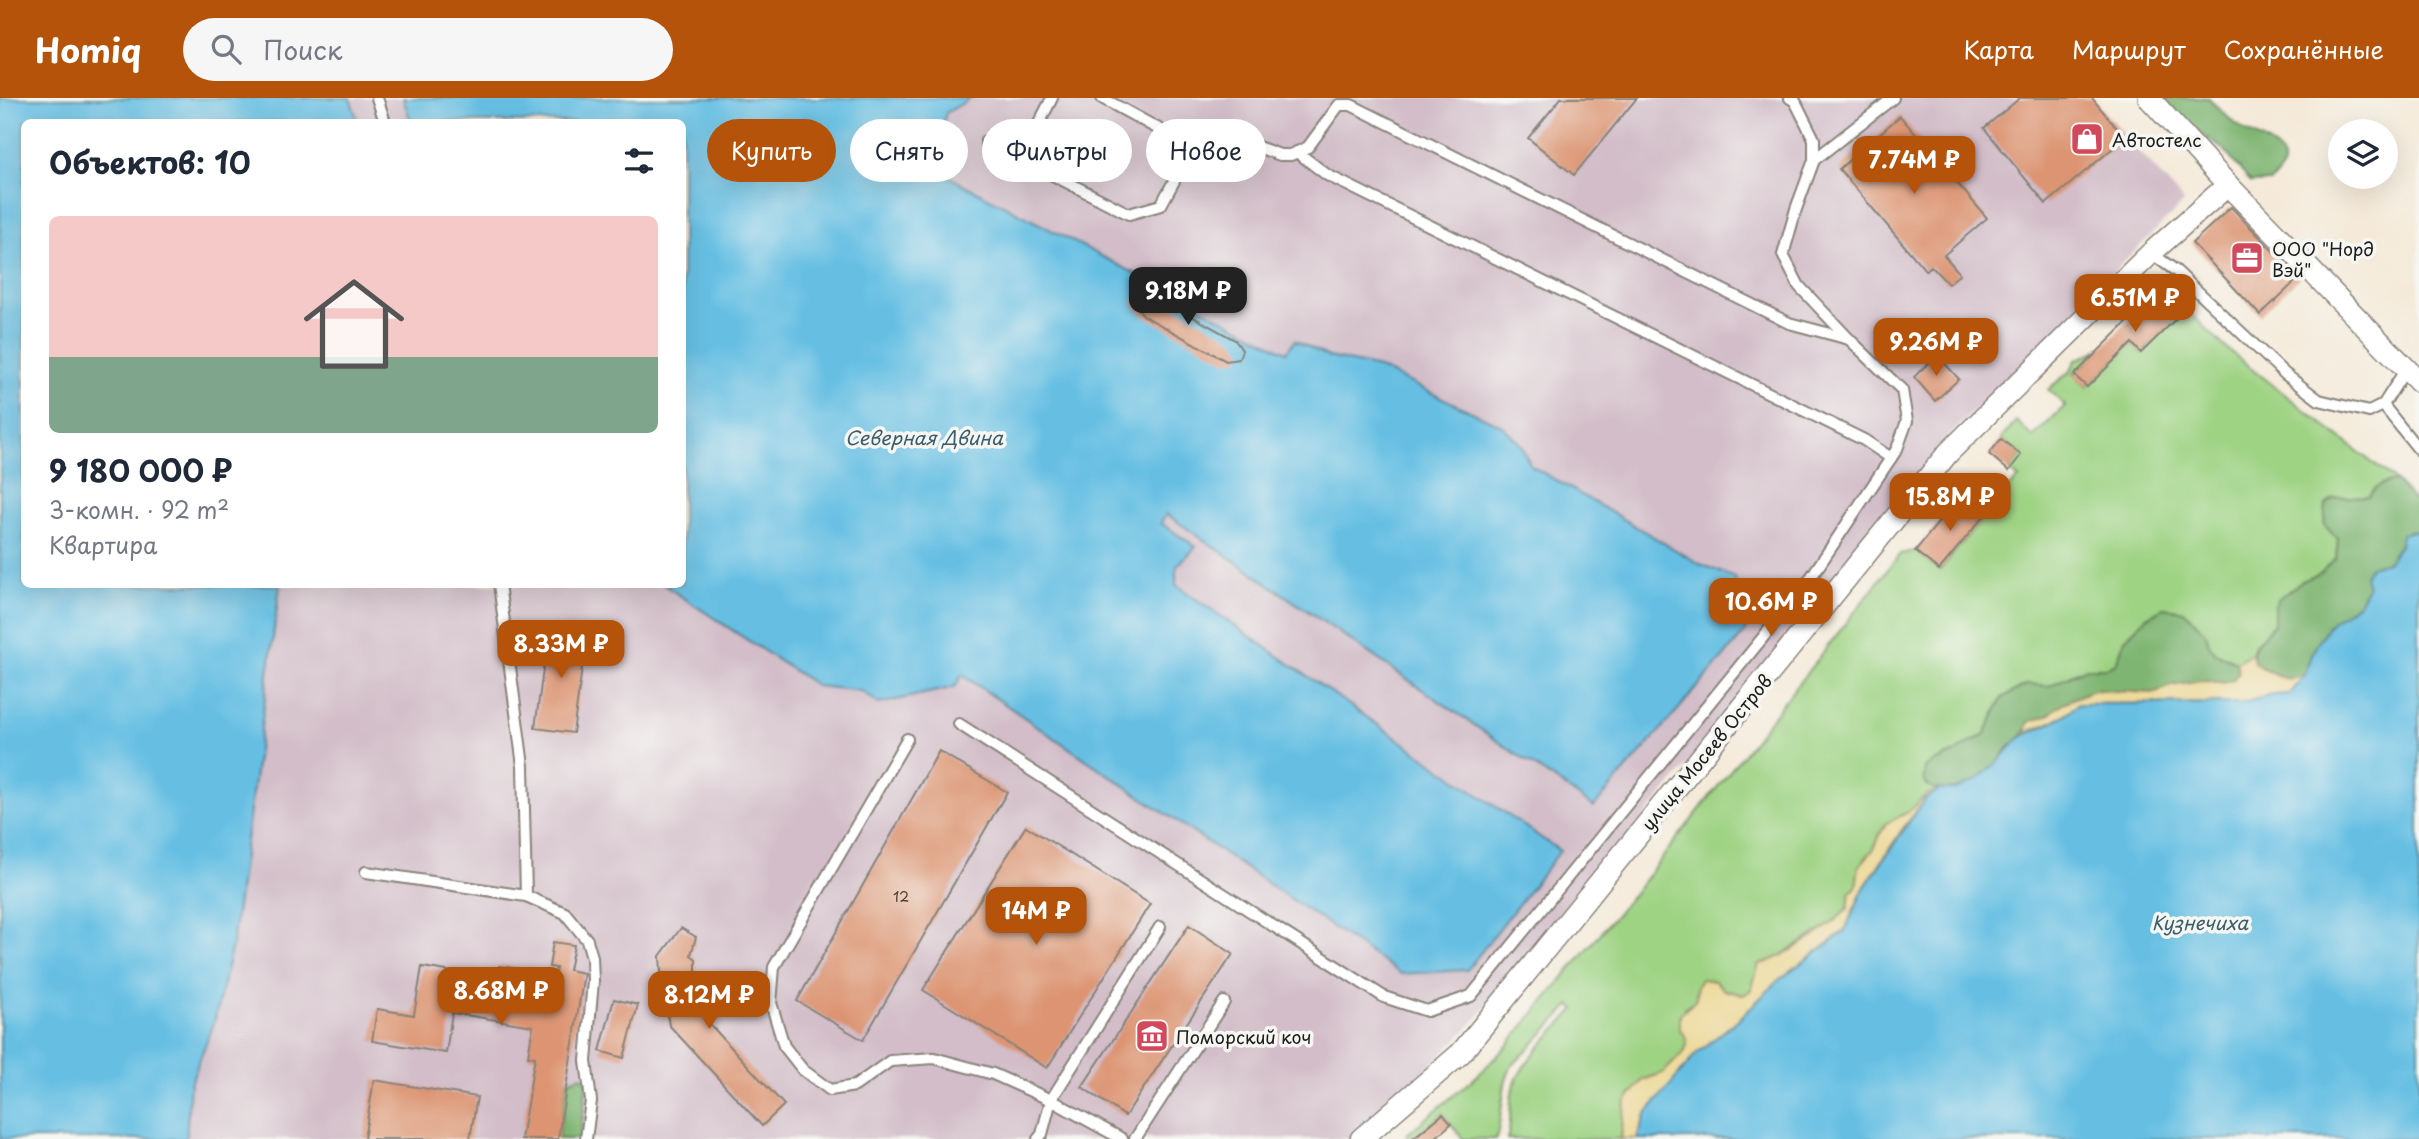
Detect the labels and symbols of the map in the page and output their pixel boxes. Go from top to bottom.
shop icon: Автостелс [2068,120,2106,158]
place label: Автостелс [2112,126,2202,153]
pin: 7.74M ₽ [1849,136,1979,196]
place label: ООО "Норд Вэй" [2272,235,2374,283]
office icon: ООО "Норд Вэй" [2228,239,2266,277]
pin: 9.18M ₽ [1123,268,1253,327]
pin: 6.51M ₽ [2070,274,2200,334]
pin: 9.26M ₽ [1871,318,2001,378]
water label: Северная Двина [845,423,1004,451]
pin: 15.8M ₽ [1885,474,2015,533]
pin: 10.6M ₽ [1706,578,1836,638]
pin: 8.33M ₽ [496,620,626,680]
street label: улица Мосеев Остров [1634,668,1778,836]
house number: 12 [893,886,909,907]
pin: 14M ₽ [987,888,1085,947]
water label: Кузнечиха [2152,908,2249,936]
pin: 8.68M ₽ [436,968,566,1027]
pin: 8.12M ₽ [644,972,774,1031]
museum icon: Поморский коч [1133,1017,1171,1055]
place label: Поморский коч [1176,1023,1312,1050]

